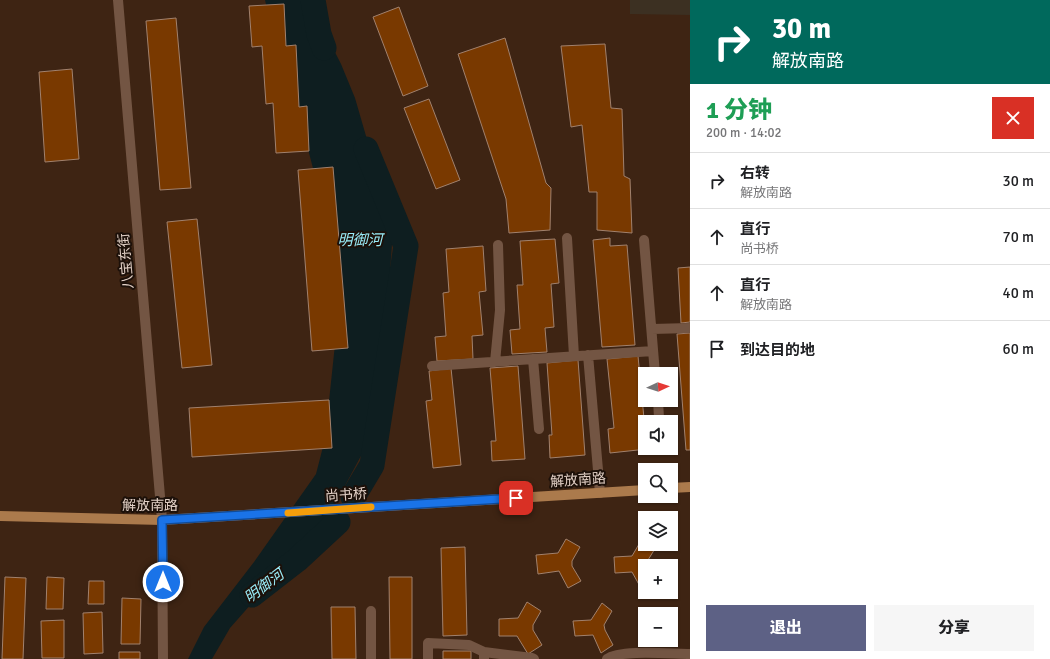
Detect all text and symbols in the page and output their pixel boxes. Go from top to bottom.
text: 30 m [772,12,831,46]
icon: right [706,16,758,68]
text: 解放南路 [772,50,844,72]
text: 1 分钟 [706,95,772,125]
button: close [992,97,1034,139]
text: 200 m · 14:02 [706,125,782,141]
text: 右转 [740,164,770,182]
icon: right [706,170,728,192]
text: 30 m [1003,172,1034,190]
text: 解放南路 [740,185,792,201]
text: 直行 [740,220,770,238]
icon: ahead [706,226,728,248]
text: 70 m [1003,228,1034,246]
water label: 明御河 [337,231,385,249]
street label: 八宝东街 [115,232,137,290]
text: 尚书桥 [740,241,779,257]
text: 直行 [740,276,770,294]
icon: ahead [706,282,728,304]
text: 40 m [1003,284,1034,302]
text: 解放南路 [740,297,792,313]
icon: arrive [706,338,728,360]
text: 60 m [1003,340,1034,358]
text: 到达目的地 [740,341,815,359]
north arrow [638,367,678,407]
map controls [638,367,678,647]
button: sound [638,415,678,455]
button: search [638,463,678,503]
street label: 解放南路 [549,470,607,490]
pin [499,481,533,515]
street label: 尚书桥 [324,485,368,505]
icon: arrive [505,487,527,509]
street label: 解放南路 [122,497,178,514]
button: layers [638,511,678,551]
button: + [638,559,678,599]
position arrow [142,561,184,603]
water label: 明御河 [241,563,290,607]
button: 退出 [706,605,866,651]
button: 分享 [874,605,1034,651]
button: − [638,607,678,647]

